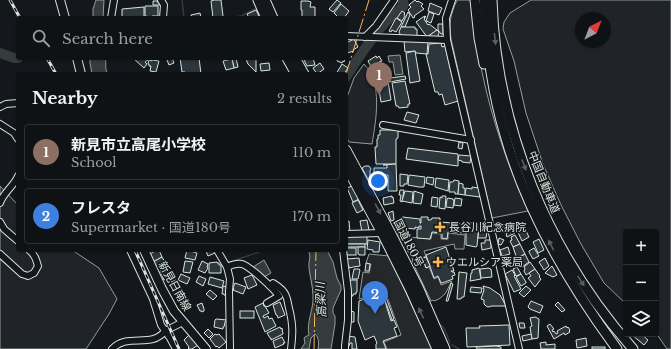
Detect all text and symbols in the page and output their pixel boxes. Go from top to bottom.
north arrow [575,12,611,48]
search box [16,16,348,60]
icon: search [30,27,52,49]
text: Search here [62,29,153,48]
one-way arrow [492,33,498,45]
pin: 1 [366,62,392,95]
text: Nearby [32,88,98,109]
text: 2 results [277,90,332,107]
text: 新見市立高尾小学校 [71,135,206,154]
text: 1 [43,144,49,161]
text: 110 m [292,144,331,161]
street label: 中国自動車道 [525,149,563,215]
text: School [71,154,117,171]
one-way arrow [521,160,527,172]
your location [368,171,388,191]
text: フレスタ [71,198,131,217]
one-way arrow [375,203,381,215]
text: 2 [42,208,50,225]
text: 170 m [292,208,331,225]
street label: 国道180号 [391,216,427,270]
text: Supermarket · 国道180号 [71,219,231,236]
place label: 長谷川紀念病院 [449,220,526,234]
marker: 長谷川紀念病院 [434,221,446,233]
map controls [623,229,659,337]
button: + [623,229,659,265]
one-way arrow [547,240,554,251]
place label: ウエルシア薬局 [446,255,523,269]
marker: ウエルシア薬局 [433,257,443,267]
street label: 新見日南線 [156,259,194,313]
button: − [623,265,659,301]
one-way arrow [578,276,585,287]
water label: 高梁川 [312,280,329,318]
pin: 2 [362,281,388,314]
button: layers [623,301,659,337]
one-way arrow [418,308,424,319]

